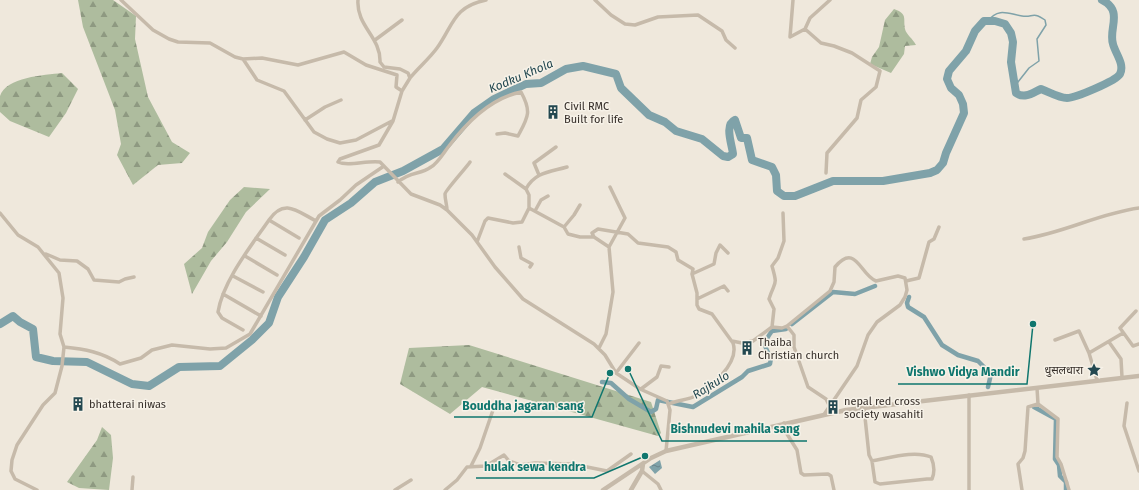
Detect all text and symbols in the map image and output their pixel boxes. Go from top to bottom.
water label: Kodku Khola [487,56,555,96]
place label: Civil RMC Built for life [564,100,623,126]
building icon: Civil RMC Built for life [545,104,561,120]
place label: Thaiba Christian church [758,336,839,362]
building icon: Thaiba Christian church [739,340,755,356]
callout: Vishwo Vidya Mandir [898,360,1027,384]
place icon: धुसलधारा [1086,362,1102,378]
place label: धुसलधारा [1044,364,1083,377]
text: Vishwo Vidya Mandir [906,365,1020,379]
water label: Rajkulo [690,368,732,402]
callout: Bouddha jagaran sang [454,393,592,417]
place label: nepal red cross society wasahiti [844,395,923,421]
building icon: bhatterai niwas [70,396,86,412]
place label: bhatterai niwas [89,398,166,411]
text: Bouddha jagaran sang [462,399,584,413]
building icon: nepal red cross society wasahiti [825,399,841,415]
callout: Bishnudevi mahila sang [662,417,807,441]
text: Bishnudevi mahila sang [670,422,800,436]
callout: hulak sewa kendra [476,454,594,478]
text: hulak sewa kendra [484,460,587,474]

